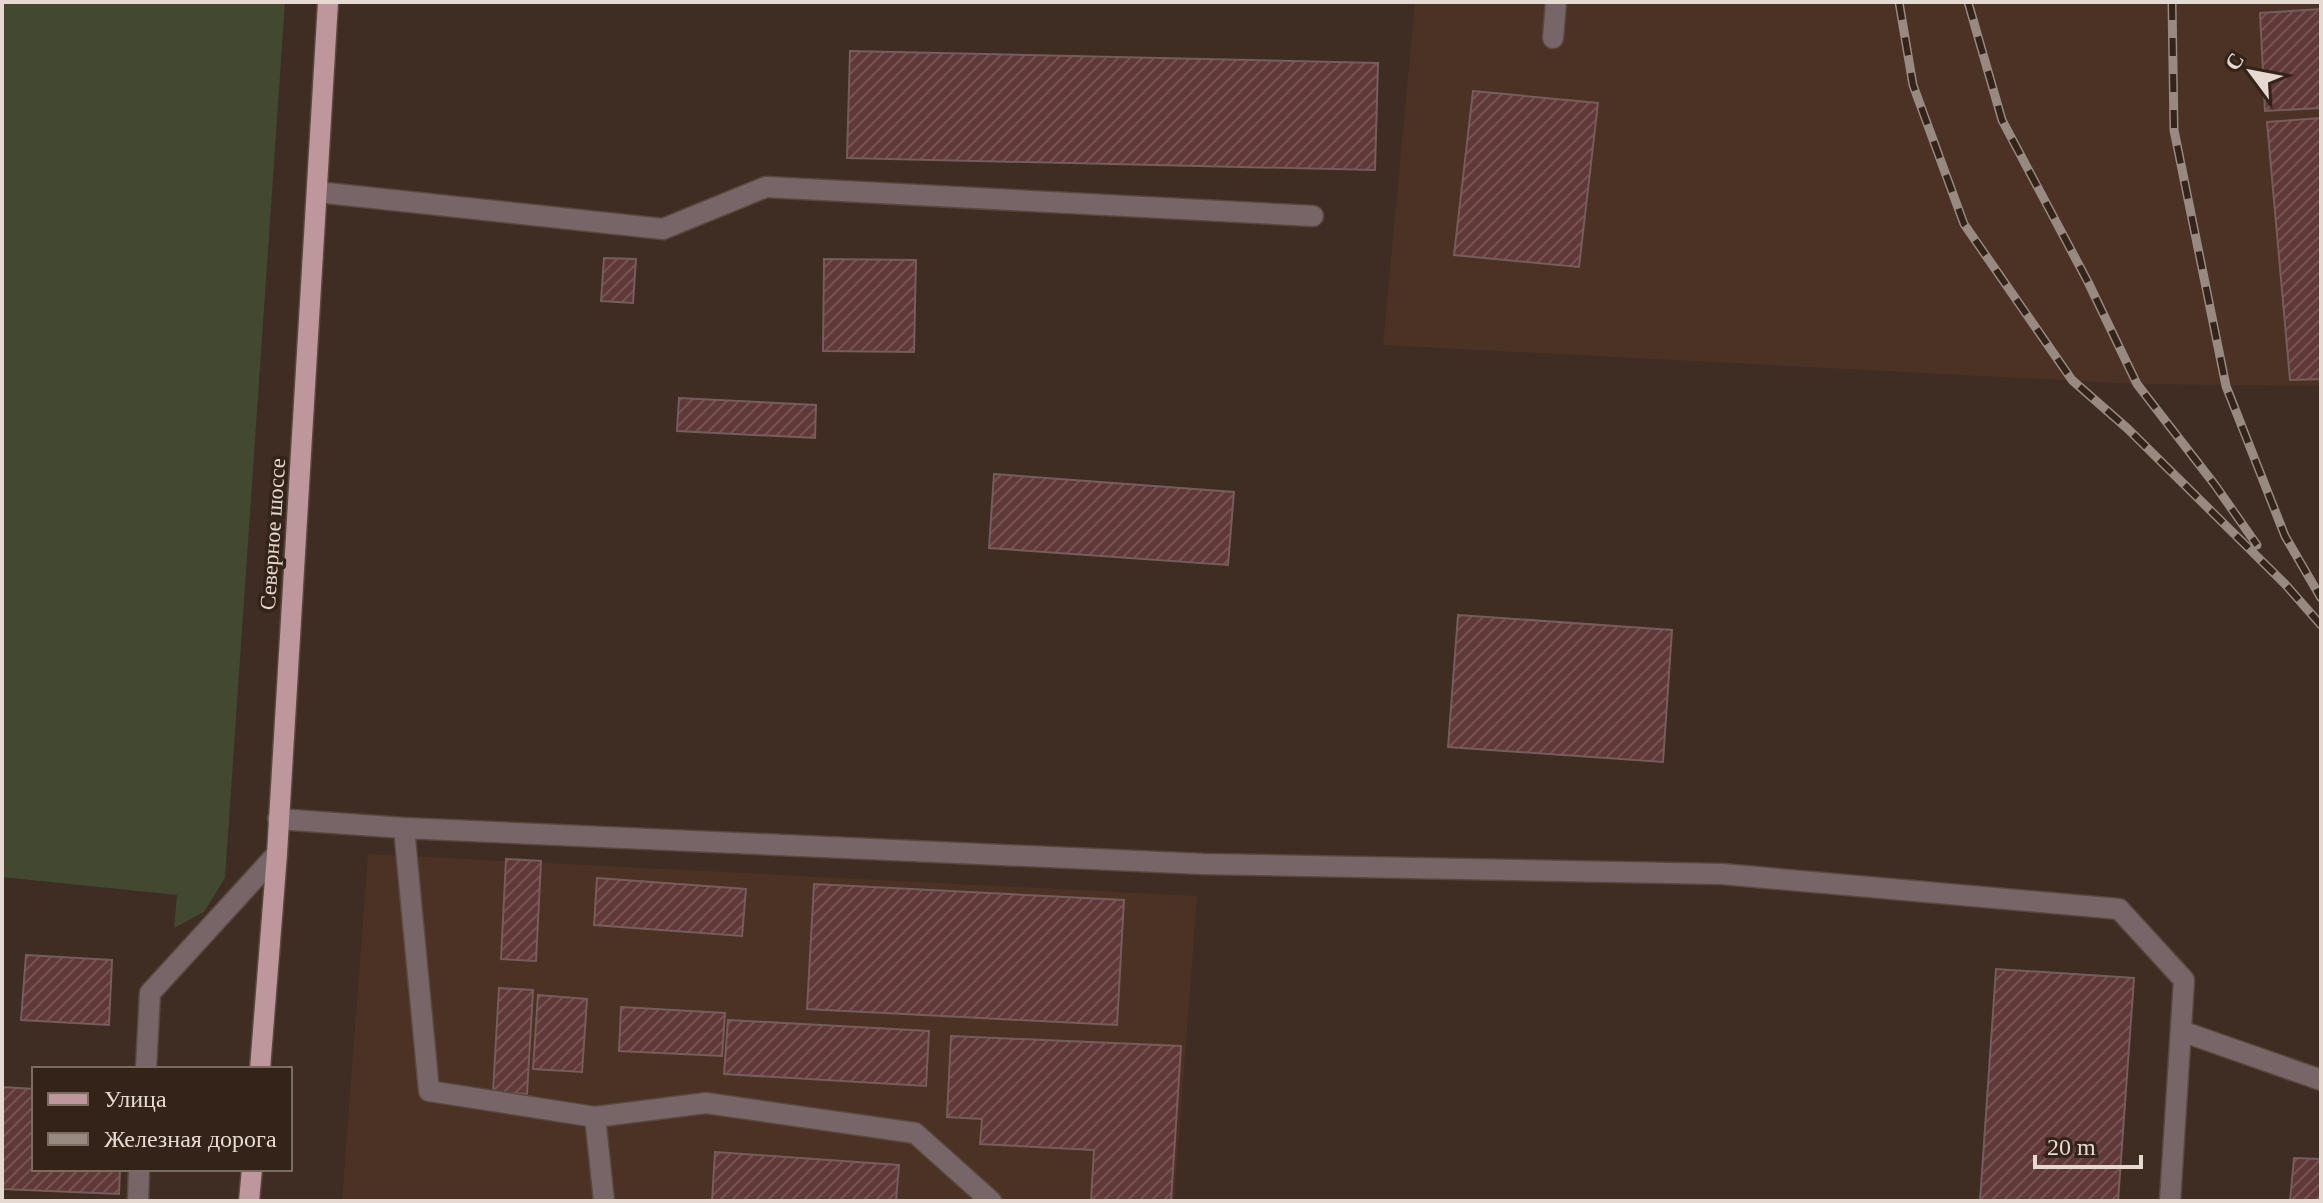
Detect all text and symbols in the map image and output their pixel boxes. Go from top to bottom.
north arrow [2211,32,2291,112]
text: С [2220,48,2249,75]
street label: Северное шоссе [255,457,290,611]
legend [32,1067,292,1171]
text: Улица [104,1086,167,1112]
scale bar [2035,1119,2141,1169]
text: Железная дорога [104,1126,277,1152]
text: 20 m [2047,1134,2096,1160]

